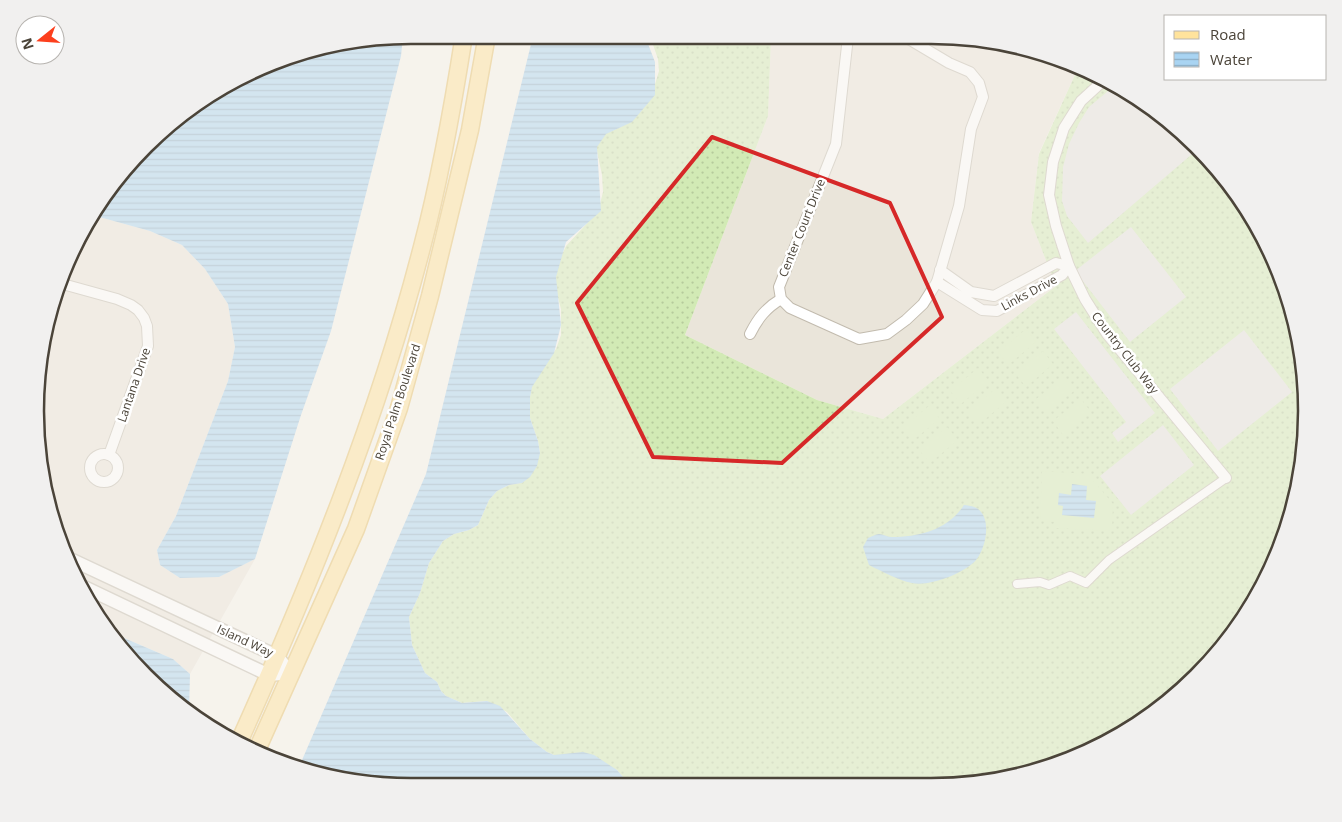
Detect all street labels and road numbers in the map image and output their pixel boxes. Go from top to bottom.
street label: Center Court Drive [774,176,829,279]
street label: Links Drive [998,271,1060,314]
street label: Country Club Way [1088,308,1163,398]
street label: Royal Palm Boulevard [371,341,424,462]
street label: Lantana Drive [113,345,154,424]
street label: Island Way [214,620,277,661]

